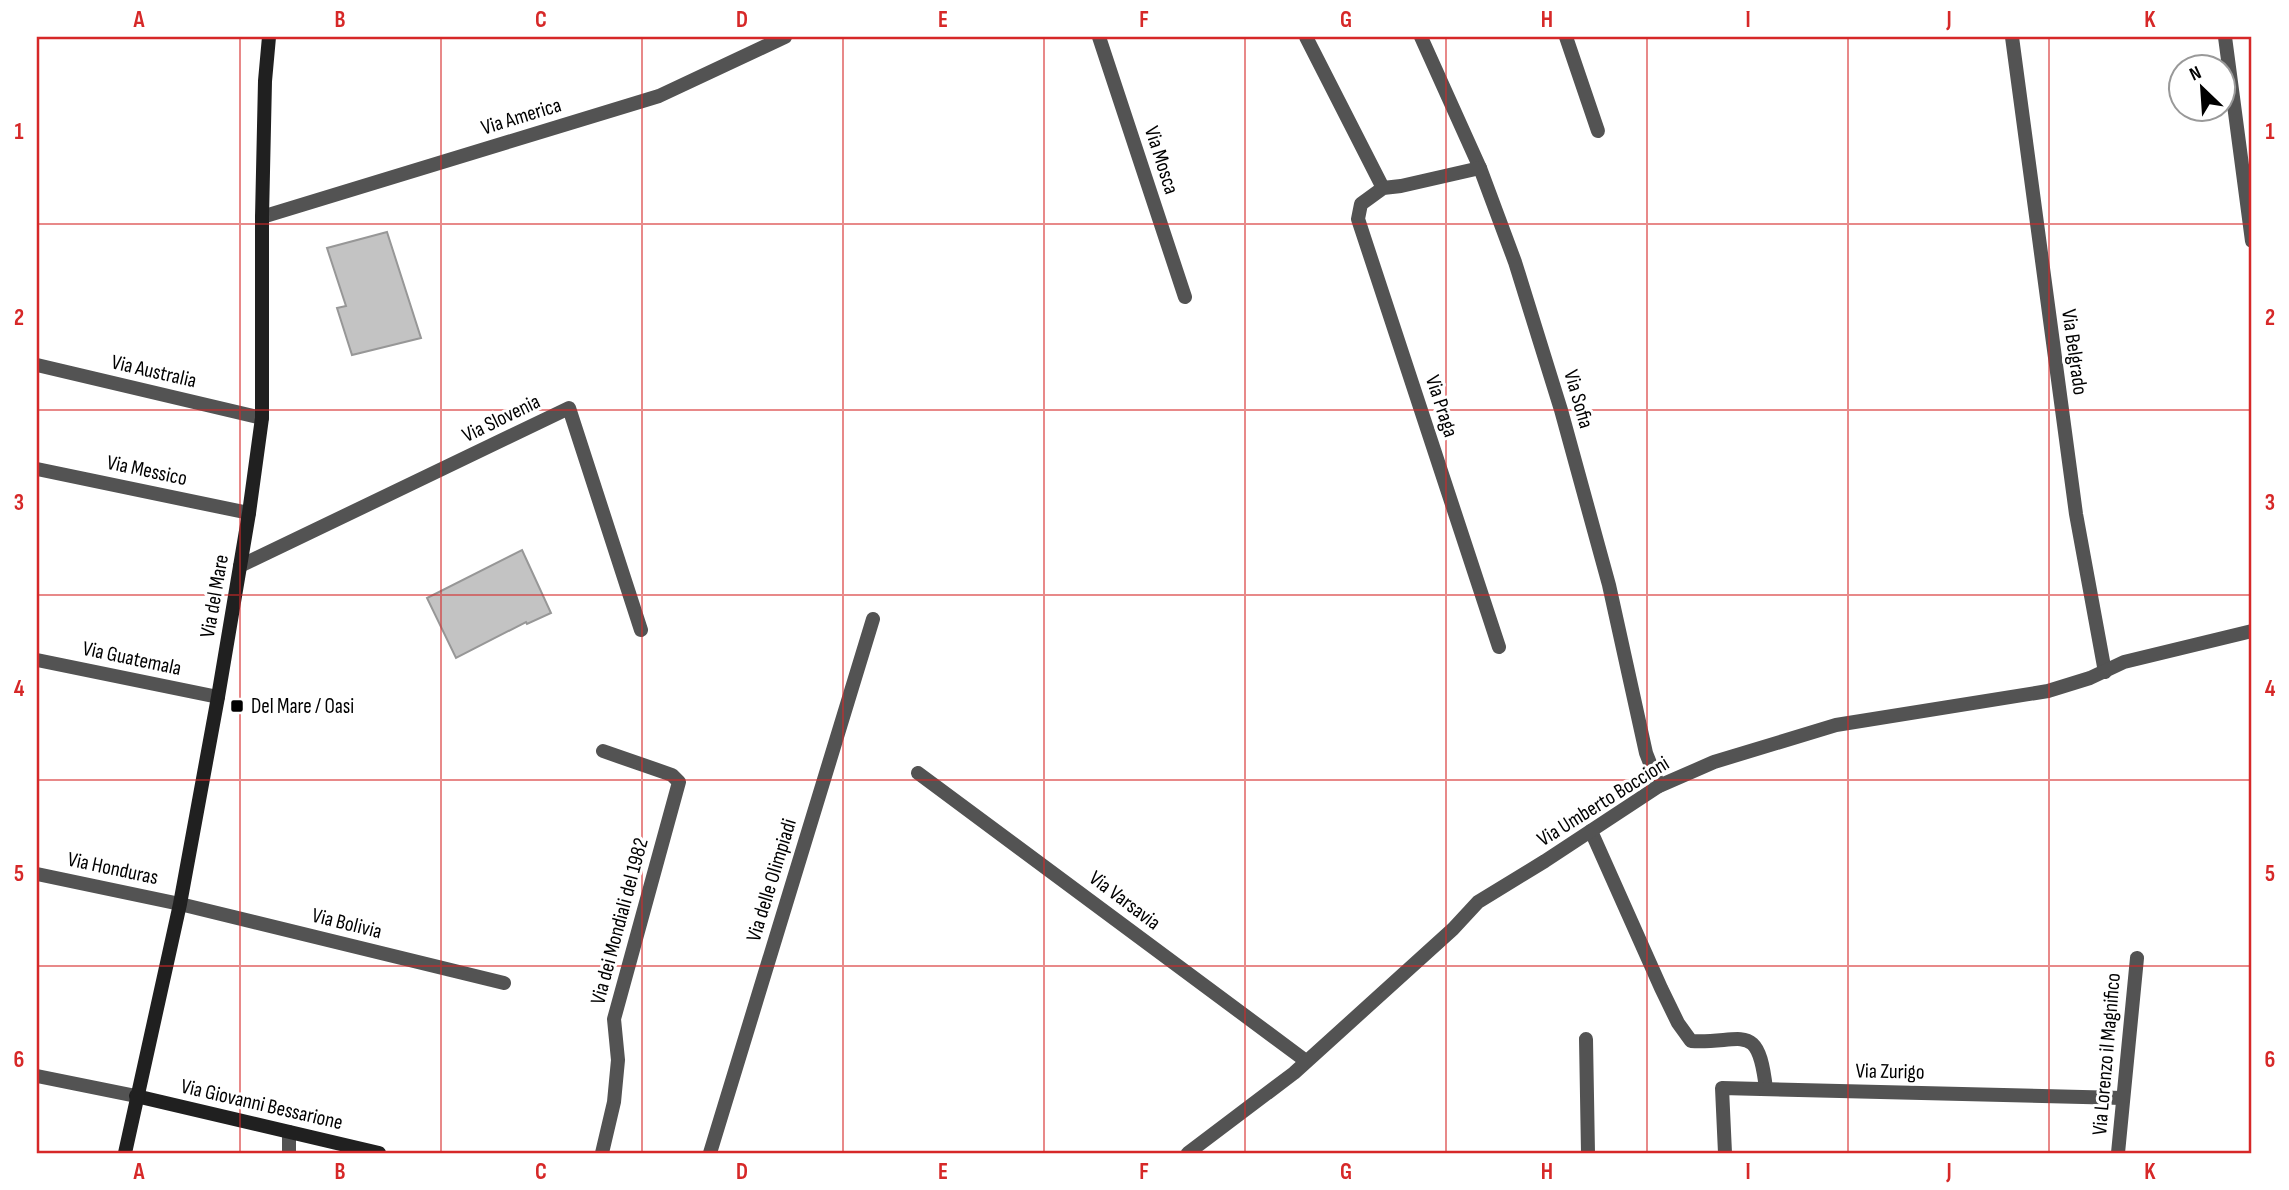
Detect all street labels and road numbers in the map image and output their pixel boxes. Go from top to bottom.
street label: Via America [478,93,564,140]
street label: Via Mosca [1139,123,1184,197]
street label: Via Belgrado [2056,308,2093,396]
street label: Via Australia [109,350,199,393]
street label: Via Sofia [1558,367,1599,431]
street label: Via Praga [1420,372,1463,440]
street label: Via Slovenia [458,389,544,448]
street label: Via Messico [104,450,189,491]
street label: Via del Mare [195,553,234,640]
street label: Via Guatemala [80,636,184,681]
street label: Via Umberto Boccioni [1533,751,1674,852]
street label: Via delle Olimpiadi [741,816,802,945]
street label: Via dei Mondiali del 1982 [585,835,654,1007]
street label: Via Honduras [65,847,160,890]
street label: Via Varsavia [1084,865,1165,935]
street label: Via Bolivia [309,903,384,944]
street label: Via Lorenzo il Magnifico [2087,972,2126,1136]
street label: Via Zurigo [1855,1058,1925,1085]
street label: Via Giovanni Bessarione [178,1074,345,1135]

